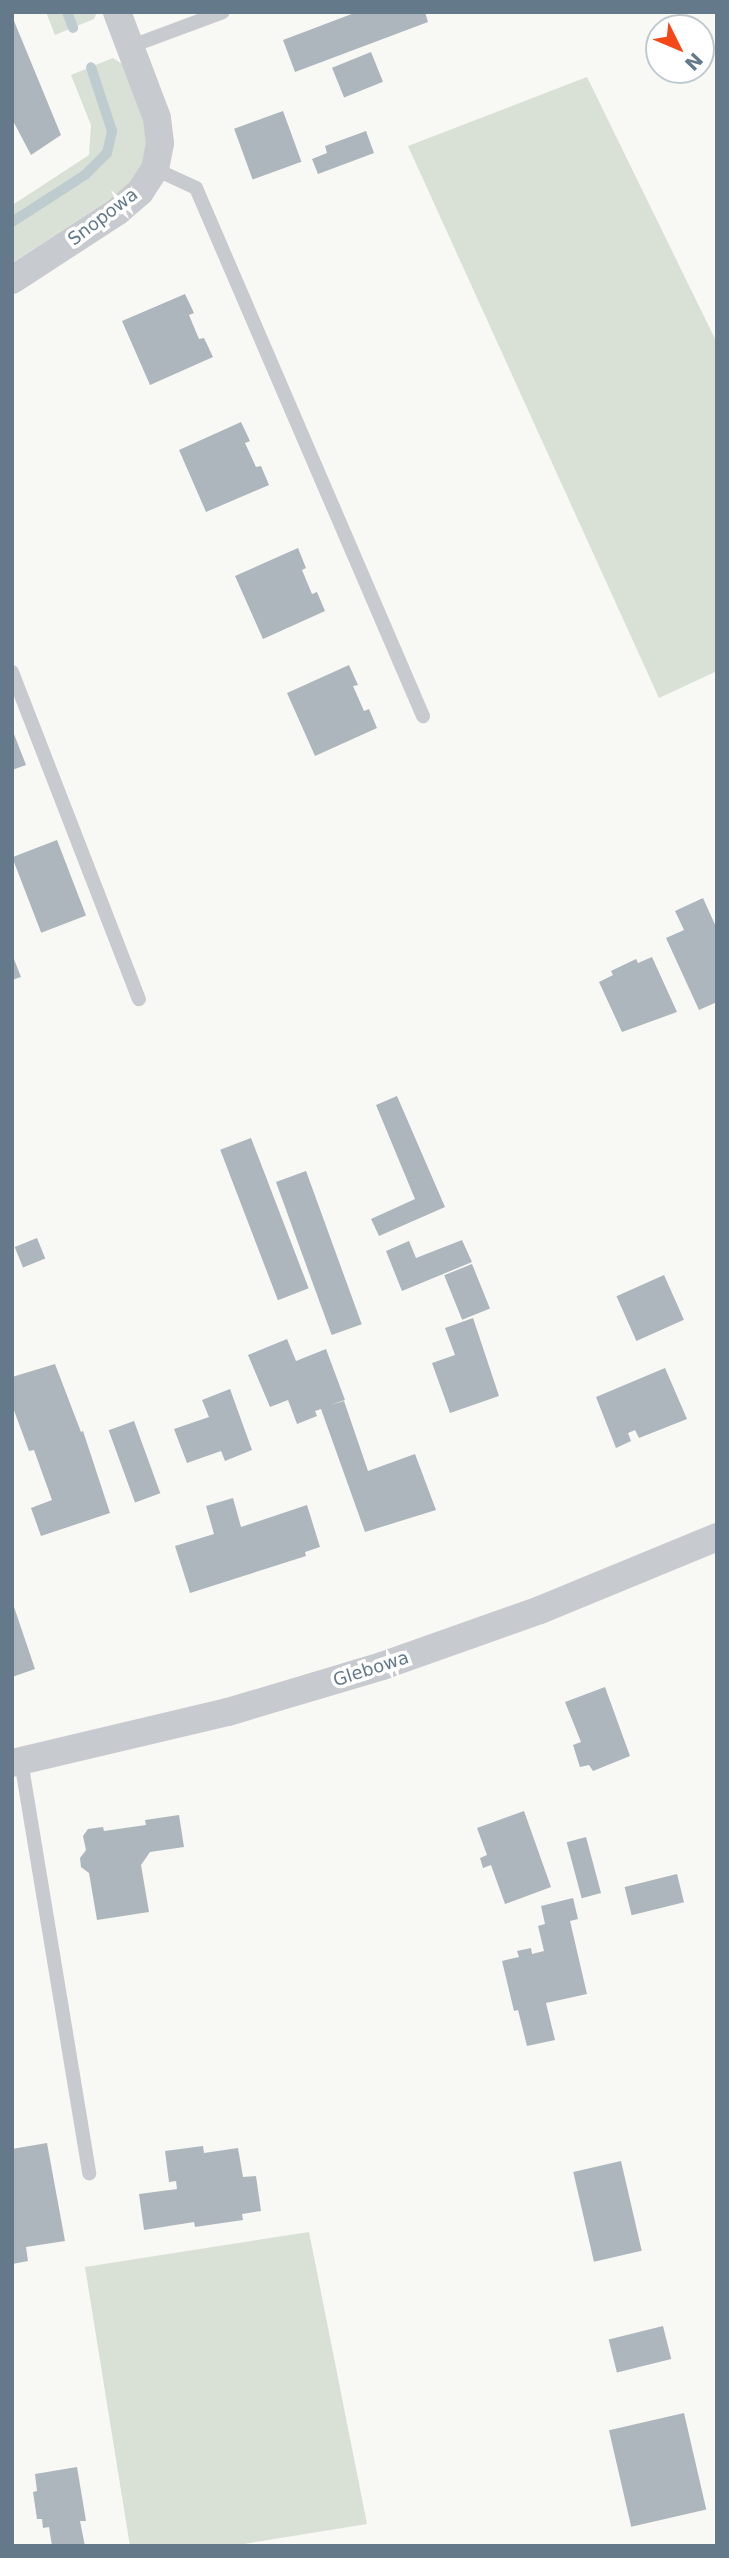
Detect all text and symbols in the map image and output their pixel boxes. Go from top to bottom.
north arrow [645,14,715,84]
text: N [680,49,707,75]
street label: Snopowa [64,184,142,250]
street label: Glebowa [330,1647,412,1691]

